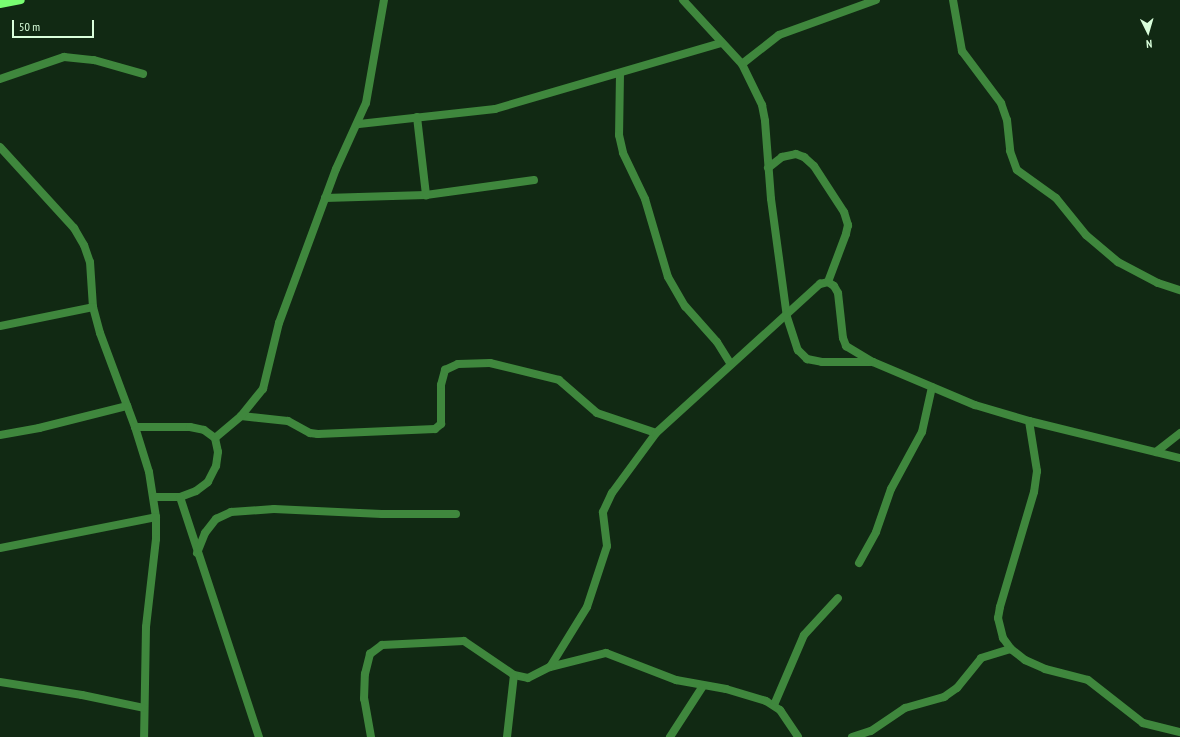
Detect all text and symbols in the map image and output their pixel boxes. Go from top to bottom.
scale bar [14,12,96,38]
north arrow [1128,12,1168,52]
text: 50 m [19,19,40,34]
text: N [1145,37,1153,51]

